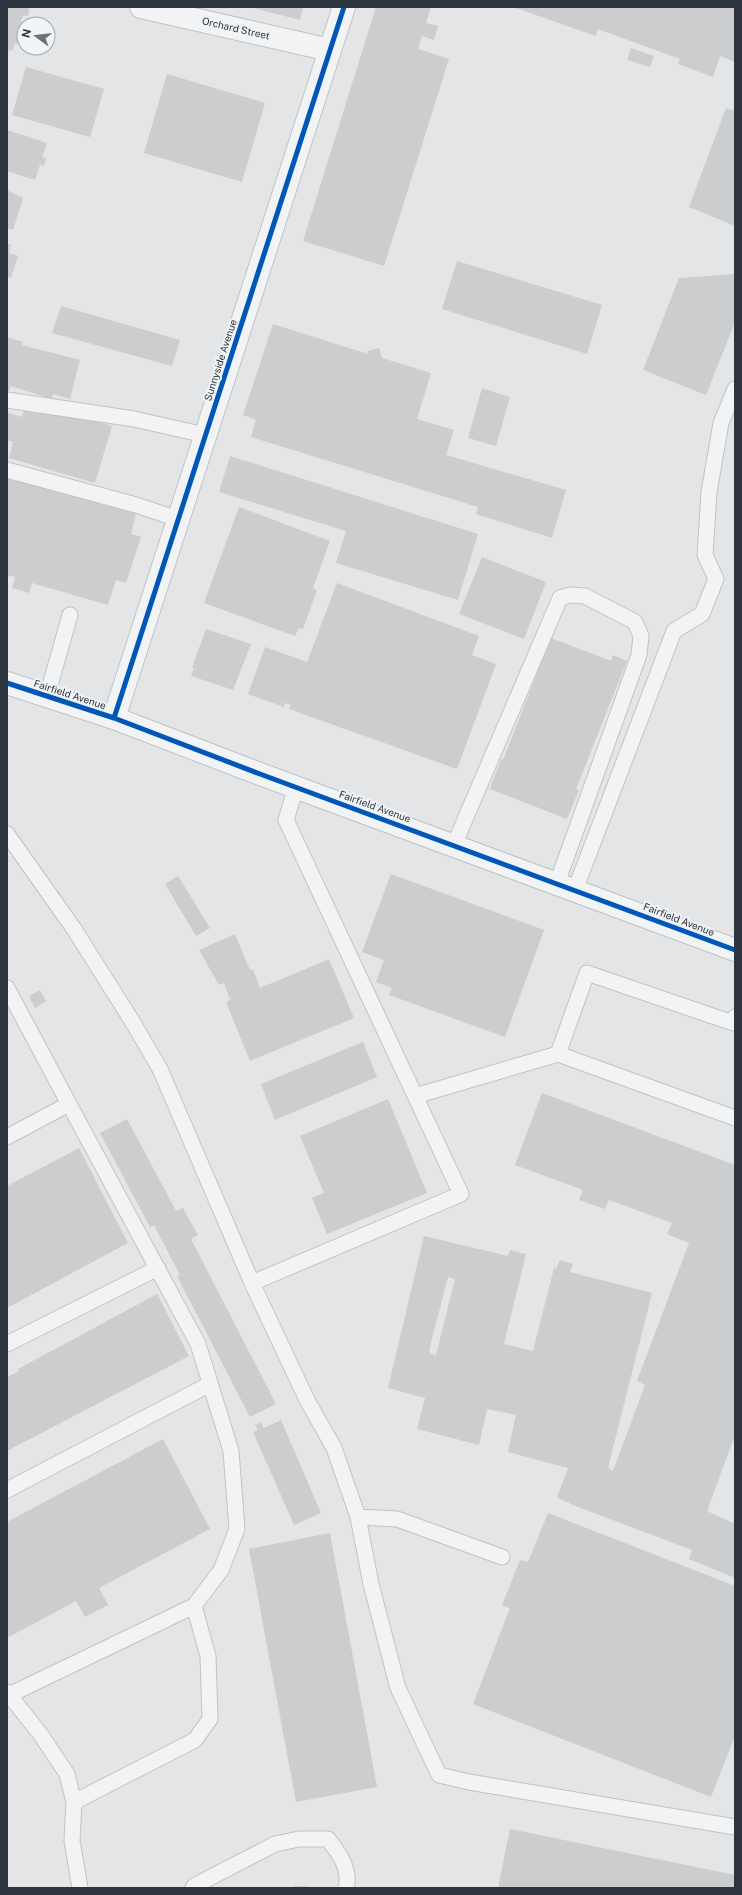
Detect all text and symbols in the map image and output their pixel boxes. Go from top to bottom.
street label: Orchard Street [201,14,271,42]
north arrow [16,16,56,56]
text: N [19,28,33,39]
street label: Sunnyside Avenue [201,317,239,402]
street label: Fairfield Avenue [32,677,108,711]
street label: Fairfield Avenue [338,787,413,825]
street label: Fairfield Avenue [642,900,717,938]

